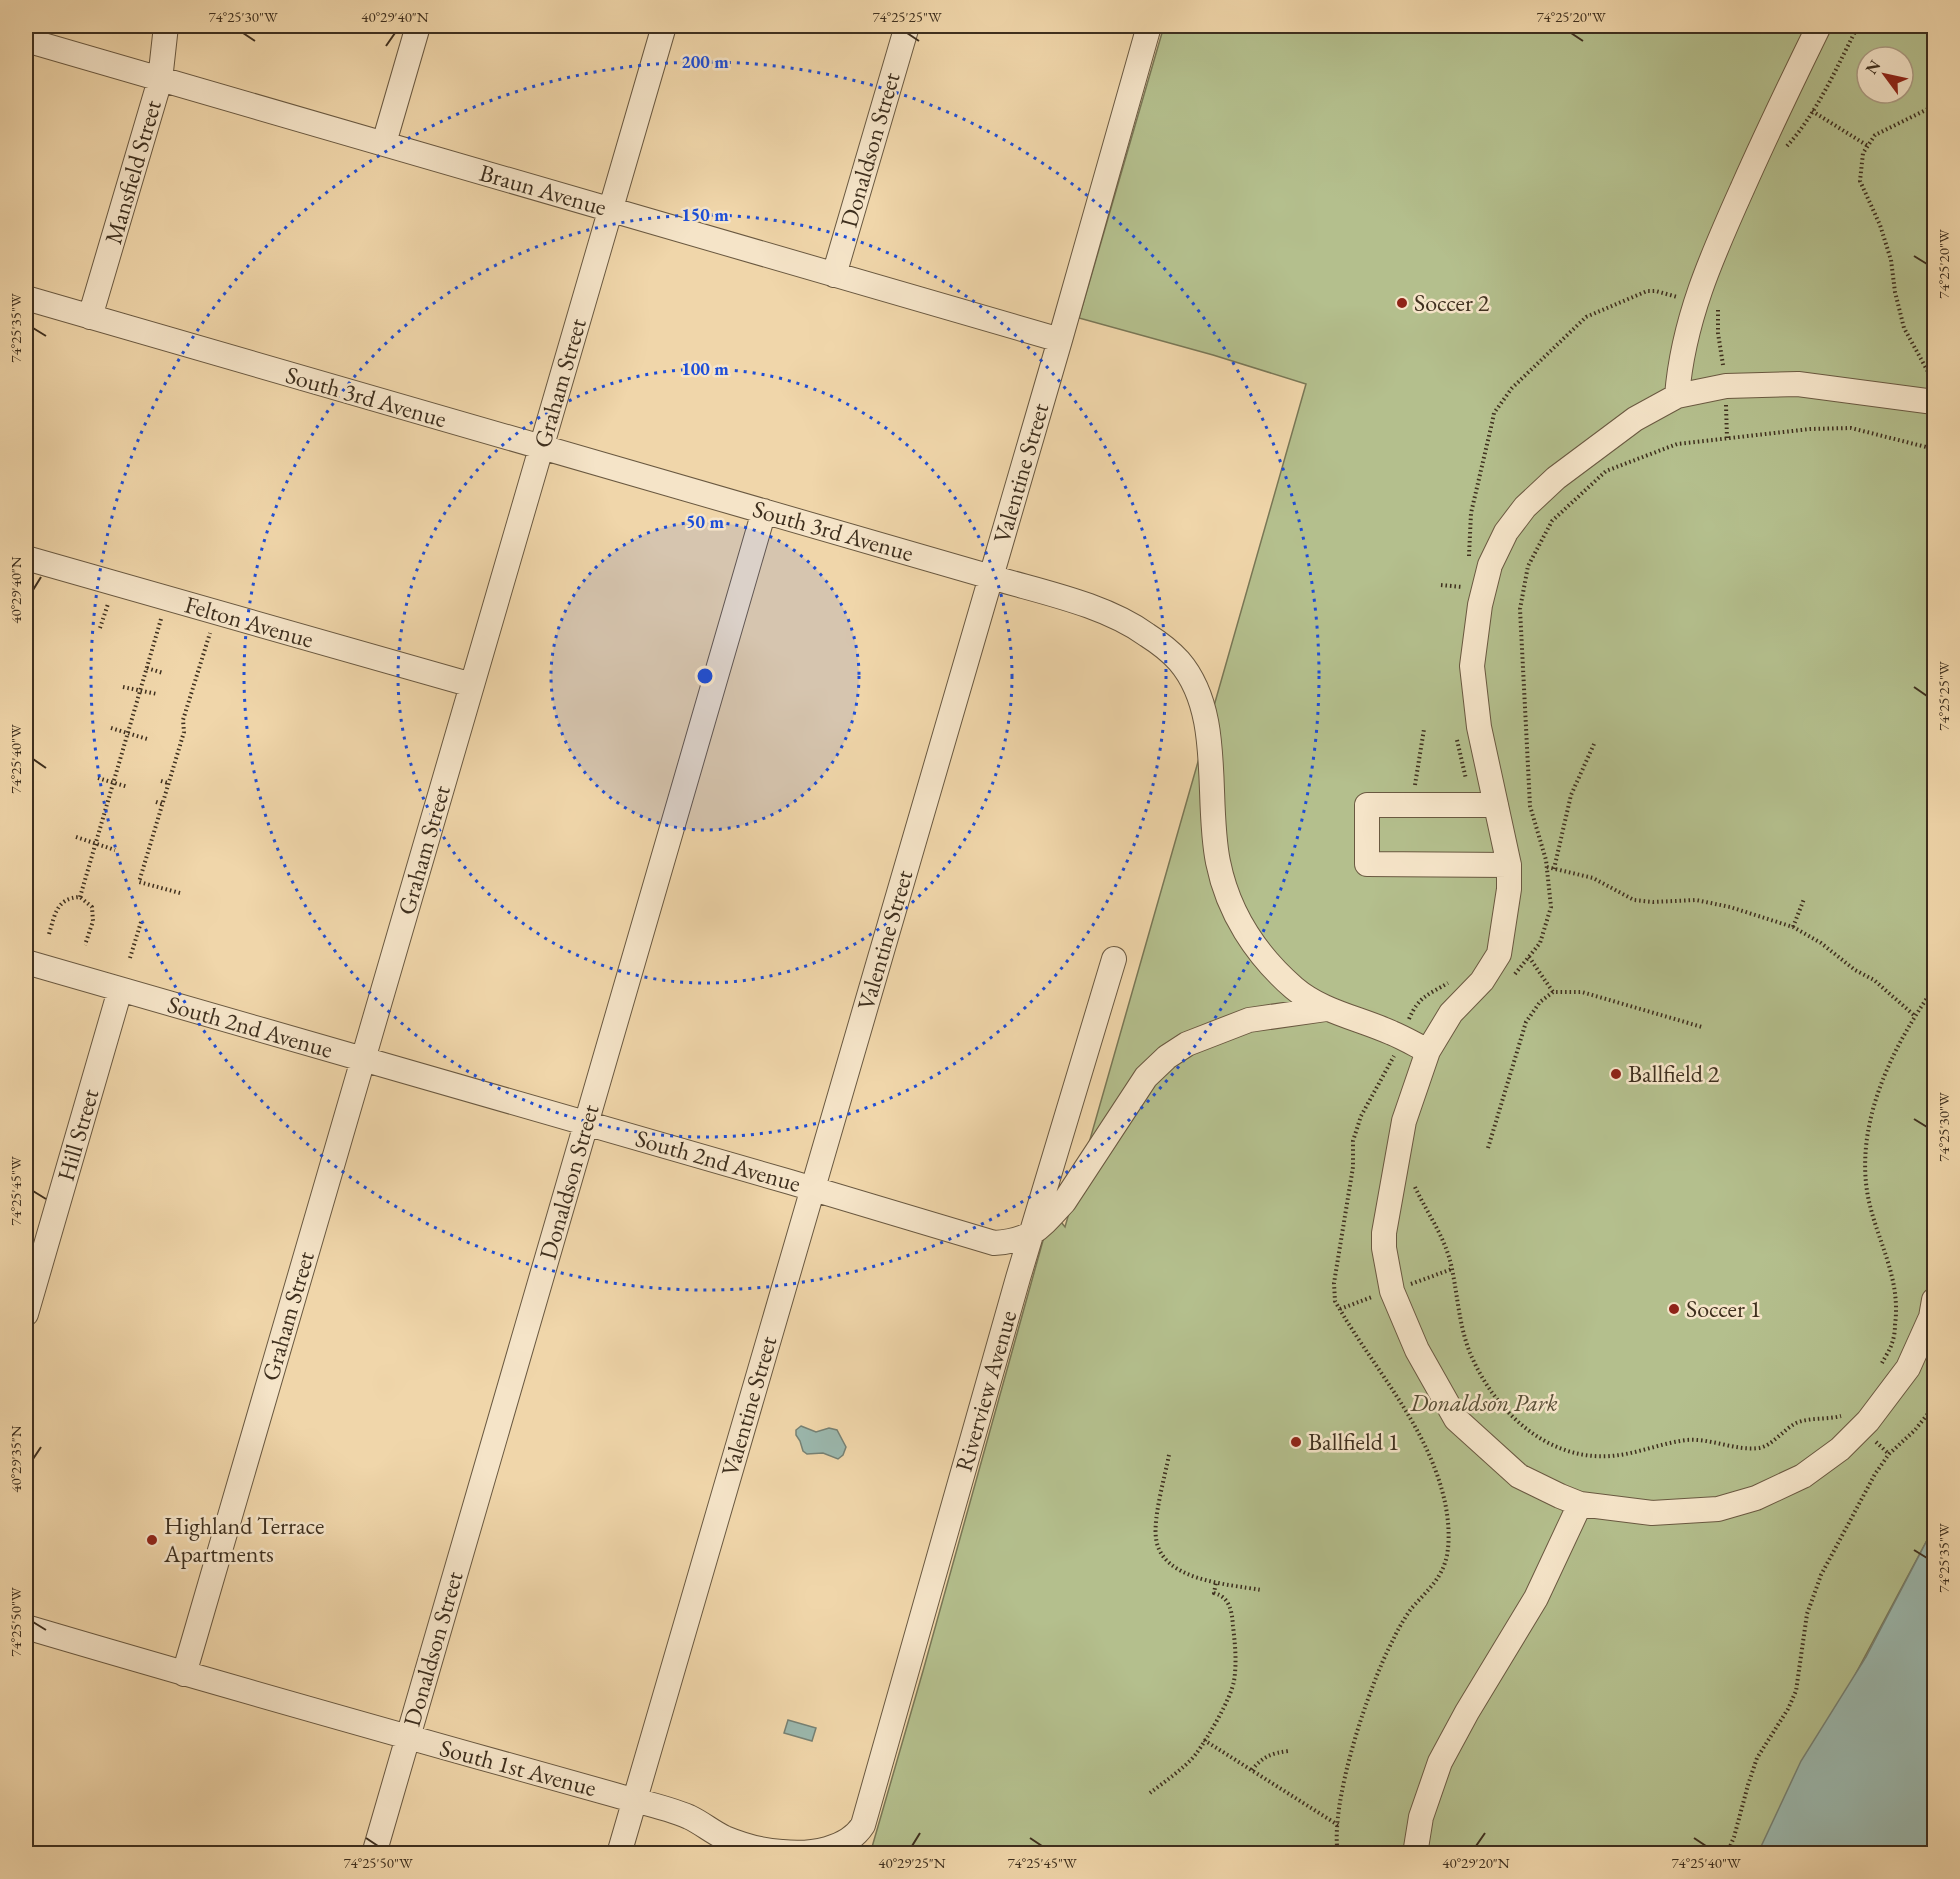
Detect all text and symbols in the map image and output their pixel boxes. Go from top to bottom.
text: 74°25'30"W [208,7,278,26]
text: 40°29'40"N [361,7,429,26]
text: 74°25'25"W [872,7,942,26]
text: 74°25'20"W [1536,7,1606,26]
north arrow [1855,45,1915,105]
text: 200 m [681,50,729,73]
text: N [1861,56,1885,78]
street label: Donaldson Street [833,68,907,231]
street label: Mansfield Street [97,96,168,247]
street label: Braun Avenue [476,157,610,222]
text: 150 m [681,203,729,226]
text: 74°25'20"W [1934,229,1953,299]
place label: Soccer 2 [1414,287,1490,318]
text: 74°25'35"W [6,293,25,363]
marker: Soccer 2 [1395,296,1409,310]
street label: Graham Street [526,314,593,451]
text: 100 m [681,357,729,380]
street label: South 3rd Avenue [282,359,450,434]
street label: Valentine Street [986,399,1055,546]
street label: South 3rd Avenue [749,493,917,568]
text: 50 m [686,510,724,533]
text: 40°29'40"N [6,556,25,624]
street label: Felton Avenue [181,588,317,655]
text: 74°25'25"W [1934,661,1953,731]
centre of rings [695,666,715,686]
text: 74°25'40"W [6,724,25,794]
street label: Graham Street [390,781,457,918]
street label: Valentine Street [850,866,919,1013]
street label: South 2nd Avenue [164,988,336,1065]
place label: Ballfield 2 [1628,1058,1720,1089]
marker: Ballfield 2 [1609,1067,1623,1081]
street label: Hill Street [50,1085,106,1184]
text: 74°25'30"W [1934,1092,1953,1162]
street label: Donaldson Street [532,1100,606,1263]
street label: South 2nd Avenue [632,1122,804,1199]
text: 74°25'45"W [6,1156,25,1226]
street label: Graham Street [254,1247,321,1384]
place label: Soccer 1 [1686,1293,1761,1324]
marker: Soccer 1 [1667,1302,1681,1316]
street label: Riverview Avenue [948,1307,1023,1475]
street label: Valentine Street [714,1332,783,1479]
park label: Donaldson Park [1409,1387,1558,1418]
text: 40°29'35"N [6,1425,25,1493]
place label: Ballfield 1 [1308,1426,1399,1457]
marker: Ballfield 1 [1289,1435,1303,1449]
place label: Highland Terrace Apartments [163,1510,324,1569]
text: 74°25'35"W [1934,1523,1953,1593]
marker: Highland Terrace Apartments [145,1533,159,1547]
street label: Donaldson Street [396,1567,470,1730]
text: 74°25'50"W [6,1587,25,1657]
street label: South 1st Avenue [436,1732,600,1803]
text: 74°25'50"W [343,1853,413,1872]
text: 40°29'25"N [878,1853,946,1872]
text: 74°25'45"W [1007,1853,1077,1872]
text: 40°29'20"N [1442,1853,1510,1872]
text: 74°25'40"W [1671,1853,1741,1872]

